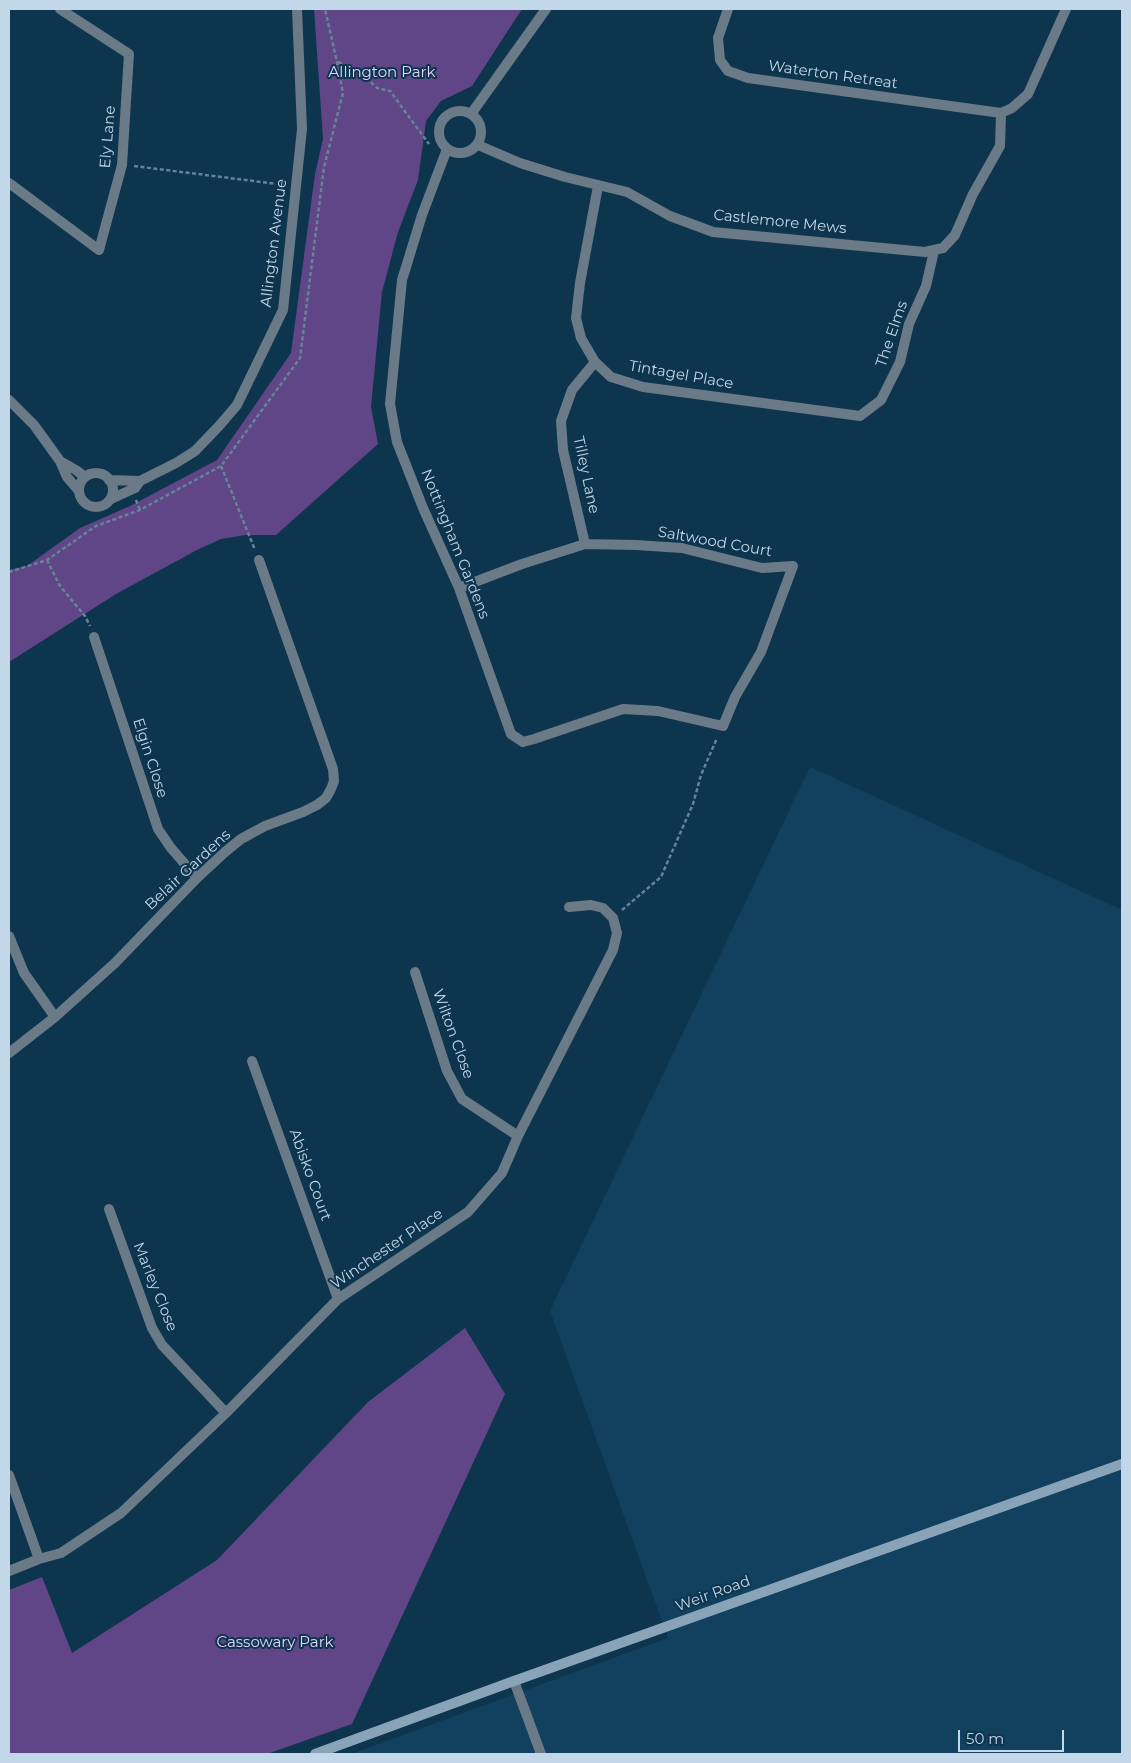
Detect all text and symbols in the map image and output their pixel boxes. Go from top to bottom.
street label: Waterton Retreat [767,57,899,93]
park label: Allington Park [329,64,435,82]
street label: Ely Lane [96,105,120,169]
street label: Allington Avenue [257,178,291,308]
street label: Castlemore Mews [713,206,847,238]
street label: The Elms [872,298,912,370]
street label: Tintagel Place [627,357,735,393]
street label: Tilley Lane [569,435,603,515]
street label: Nottingham Gardens [417,467,493,621]
street label: Saltwood Court [656,523,774,561]
street label: Elgin Close [129,716,171,800]
street label: Belair Gardens [142,826,234,914]
street label: Wilton Close [428,987,478,1081]
street label: Abisko Court [285,1127,335,1223]
street label: Winchester Place [328,1205,446,1293]
street label: Marley Close [129,1240,181,1334]
street label: Weir Road [673,1572,753,1616]
park label: Cassowary Park [216,1634,334,1652]
scale bar [961,1720,1067,1752]
text: 50 m [966,1729,1004,1748]

